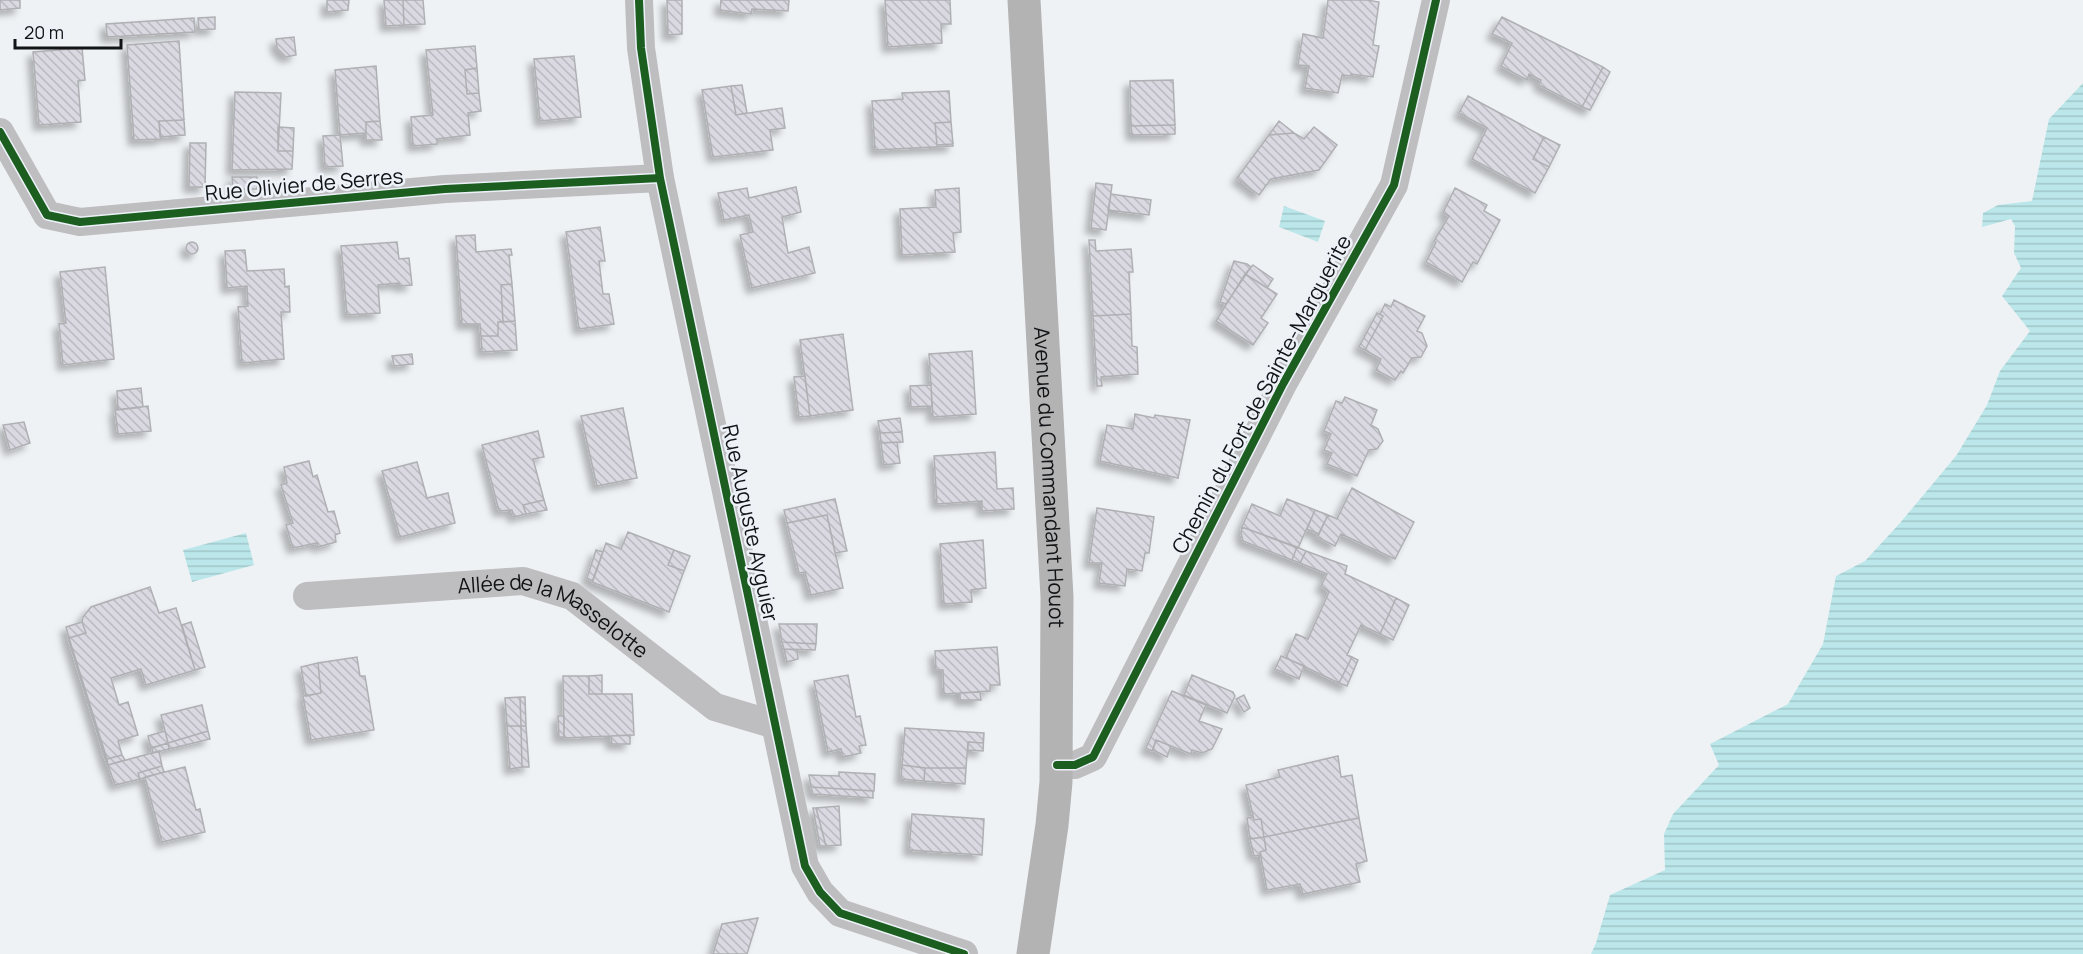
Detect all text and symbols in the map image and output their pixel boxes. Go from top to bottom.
scale bar [15,12,122,50]
text: 20 m [24,20,64,44]
street label: Rue Olivier de Serres [204,161,404,207]
street label: Chemin du Fort de Sainte-Marguerite [1165,230,1357,558]
street label: Avenue du Commandant Houot [1028,326,1071,628]
street label: Rue Auguste Ayguier [716,422,786,625]
street label: Allée de la Masselotte [456,567,654,664]

